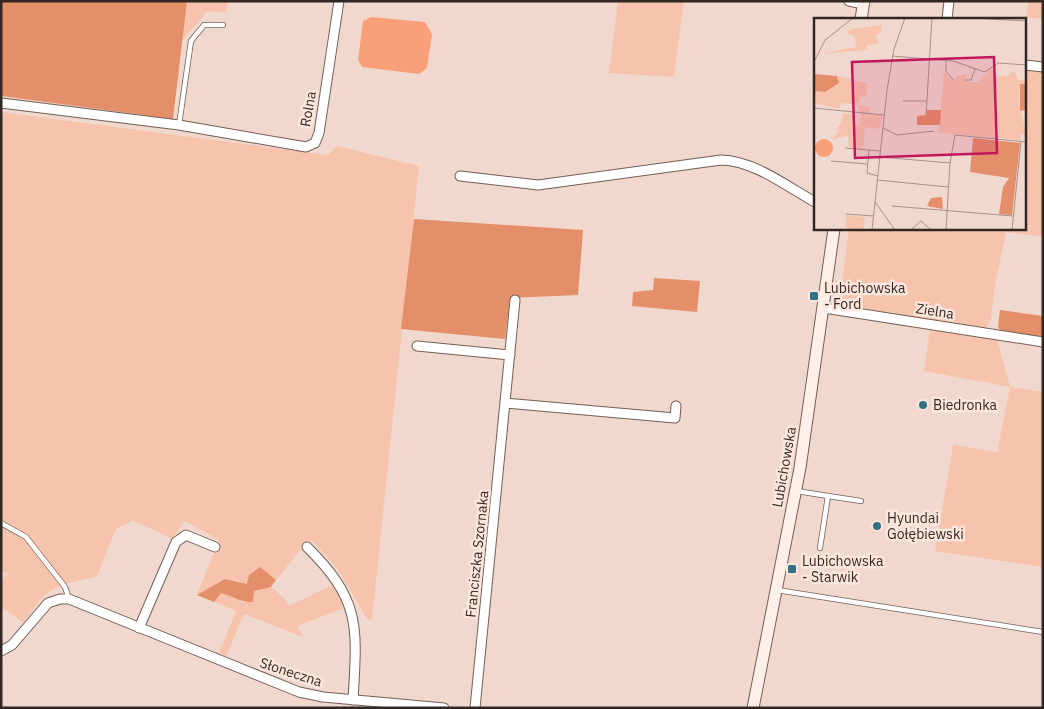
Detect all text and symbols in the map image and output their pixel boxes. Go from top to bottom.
inset map [814,18,1026,230]
street label: Rolna [296,89,320,128]
place label: Lubichowska - Ford [824,279,906,313]
marker: Lubichowska - Ford [808,290,820,302]
street label: Zielna [915,299,956,323]
place label: Biedronka [933,396,998,414]
marker: Biedronka [917,399,929,411]
street label: Lubichowska [768,425,800,509]
street label: Franciszka Szornaka [461,489,493,618]
place label: Hyundai Gołębiewski [887,509,964,543]
marker: Hyundai Gołębiewski [871,520,883,532]
place label: Lubichowska - Starwik [802,552,884,586]
marker: Lubichowska - Starwik [786,563,798,575]
street label: Słoneczna [258,653,325,691]

